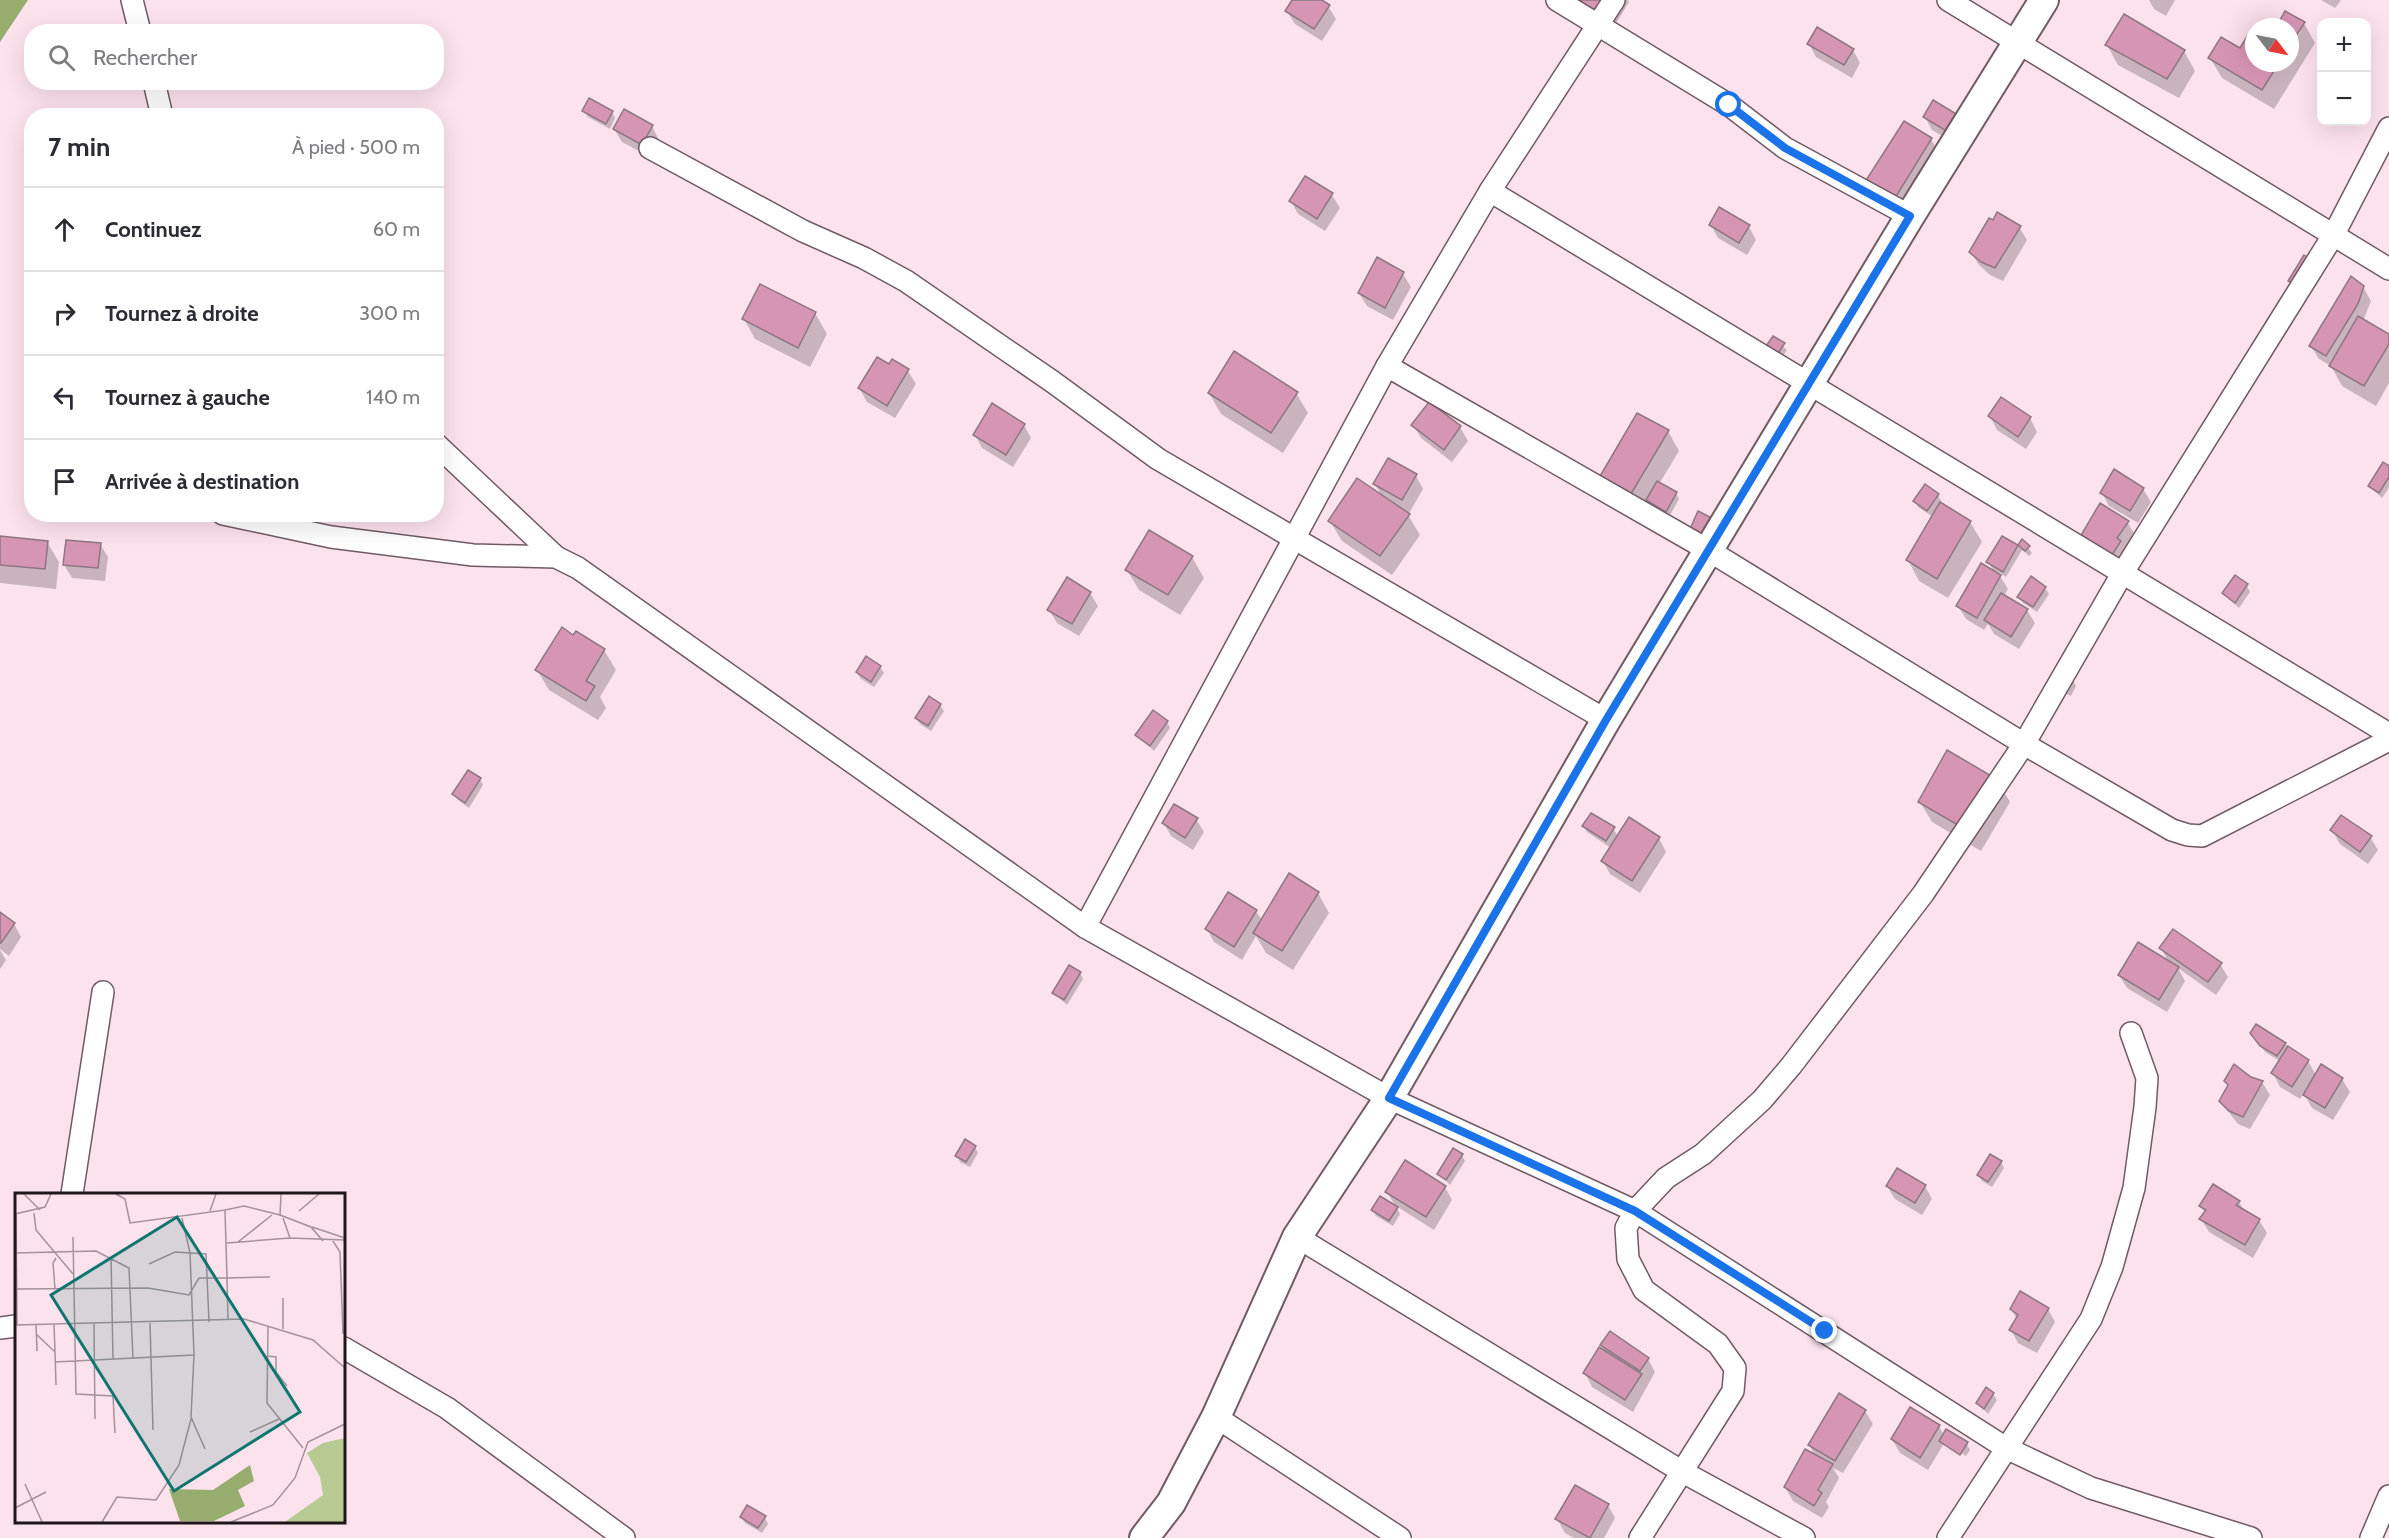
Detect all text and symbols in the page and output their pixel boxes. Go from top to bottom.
north arrow [2245,18,2299,72]
map controls [2317,18,2371,126]
button: + [2317,18,2371,72]
search box [24,24,444,90]
icon: search [45,41,78,74]
text: Rechercher [93,44,197,71]
button: − [2317,72,2371,126]
route start [1715,91,1741,117]
text: 7 min [48,131,110,163]
text: À pied · 500 m [292,135,420,159]
icon: ahead [48,213,81,246]
text: Continuez [105,216,202,243]
text: 60 m [373,217,420,241]
icon: right [48,297,81,330]
text: Tournez à droite [105,300,259,327]
text: 300 m [359,301,420,325]
icon: left [48,381,81,414]
text: Tournez à gauche [105,384,270,411]
text: 140 m [366,385,420,409]
icon: arrive [48,465,81,498]
text: Arrivée à destination [105,468,299,495]
inset map [15,1193,345,1523]
route end [1811,1317,1837,1343]

